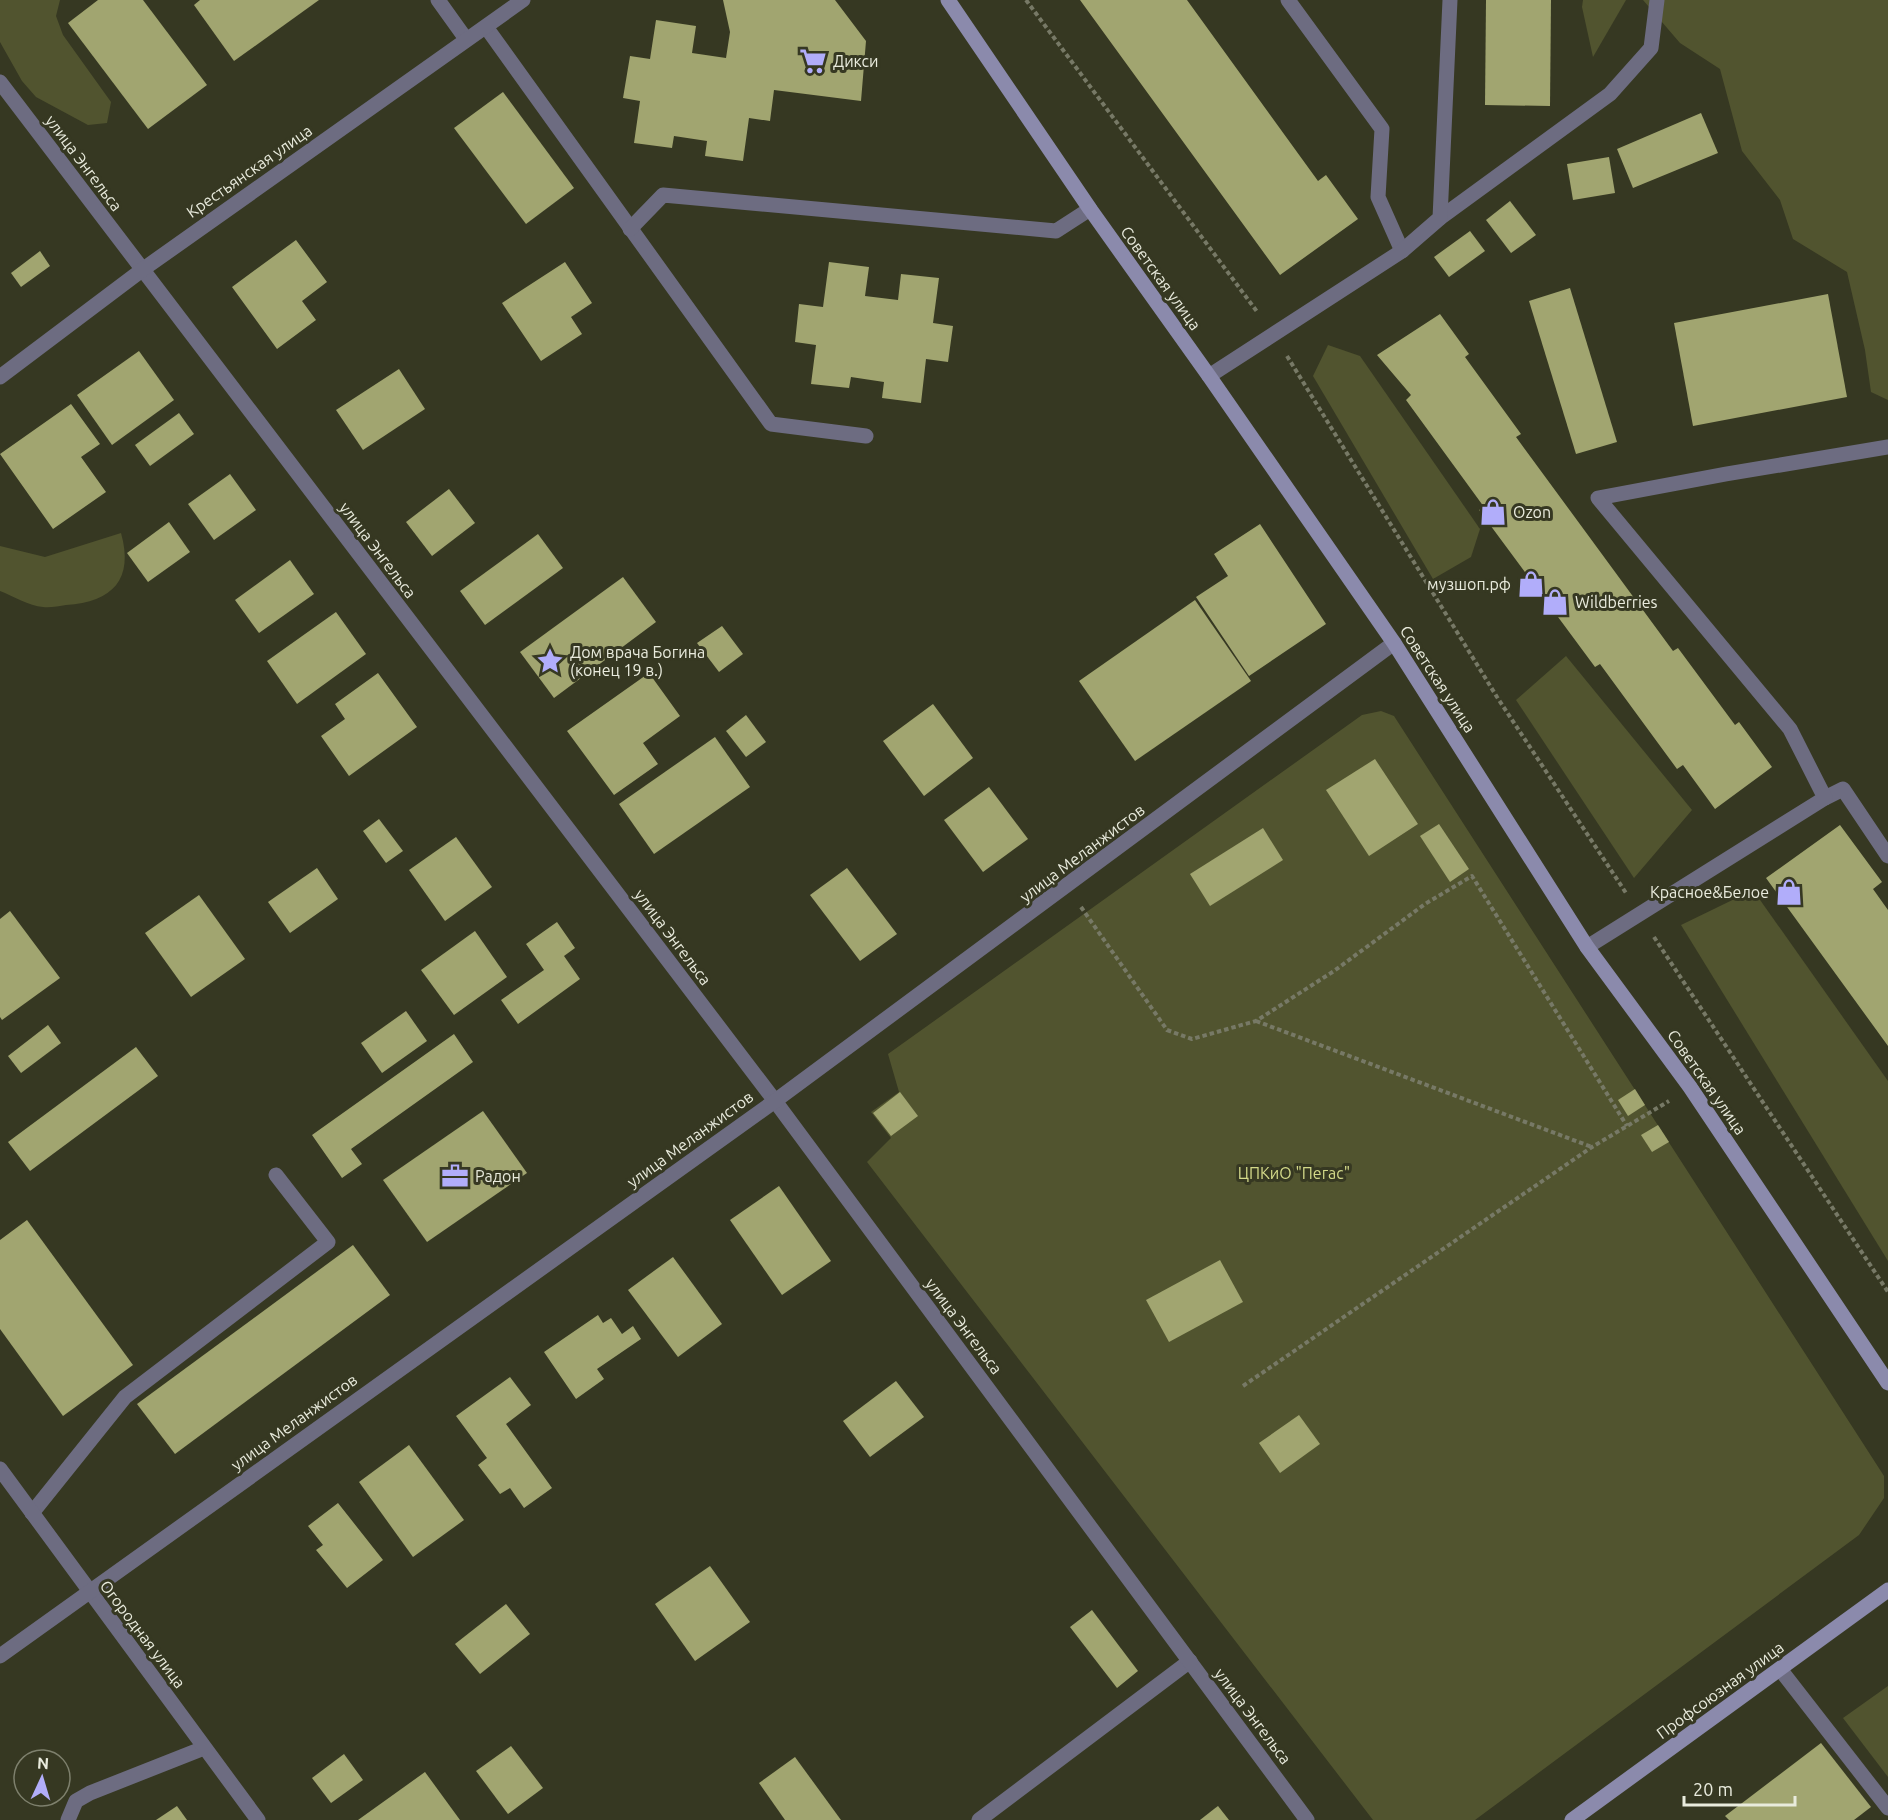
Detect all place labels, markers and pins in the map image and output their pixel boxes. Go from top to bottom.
supermarket icon: Дикси [798,46,828,76]
place label: Дикси [833,52,879,70]
shop icon: Ozon [1478,497,1508,527]
place label: Ozon [1513,503,1551,521]
shop icon: музшоп.рф [1516,569,1546,599]
place label: музшоп.рф [1427,575,1511,593]
shop icon: Wildberries [1540,587,1570,617]
place label: Wildberries [1575,593,1658,611]
place label: Дом врача Богина (конец 19 в.) [570,643,705,680]
place icon: Дом врача Богина (конец 19 в.) [535,646,565,676]
shop icon: Красное&Белое [1774,877,1804,907]
place label: Красное&Белое [1650,883,1769,901]
office icon: Радон [440,1161,470,1191]
place label: Радон [475,1167,521,1185]

